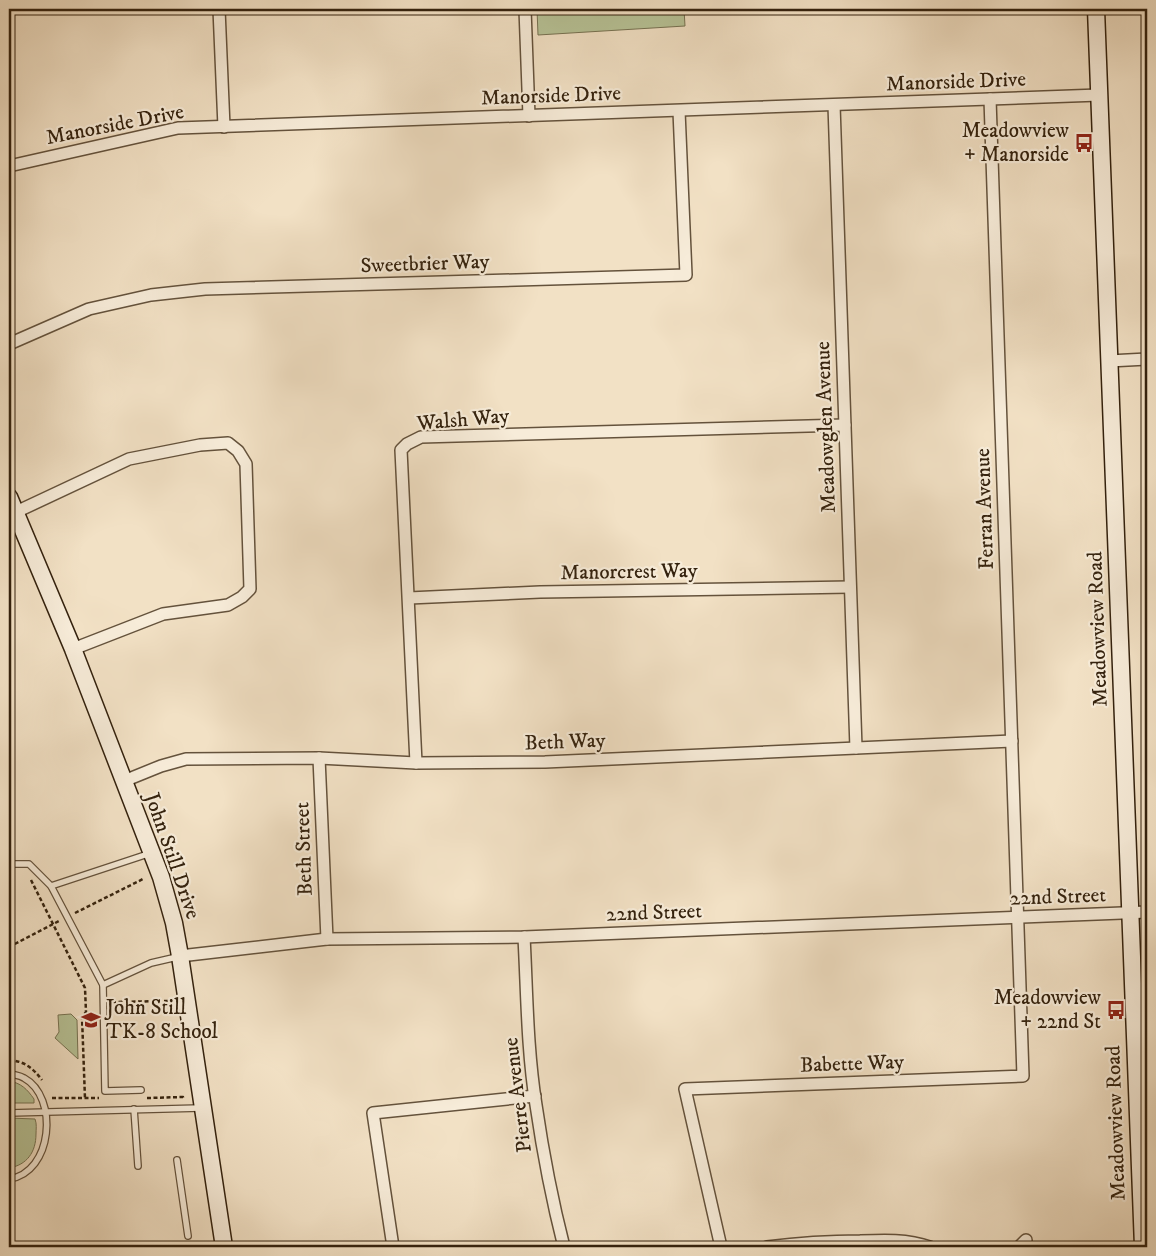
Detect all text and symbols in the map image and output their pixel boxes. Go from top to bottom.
street label: Manorside Drive [886,67,1027,97]
street label: Manorside Drive [481,81,622,111]
street label: Manorside Drive [44,99,186,151]
place label: Meadowview + Manorside [962,118,1070,168]
bus stop icon: Meadowview + Manorside [1073,132,1095,154]
street label: Sweetbrier Way [360,249,491,279]
street label: Meadowglen Avenue [810,340,842,513]
street label: Walsh Way [415,403,511,437]
street label: Ferran Avenue [970,447,1000,570]
street label: Meadowview Road [1082,550,1114,707]
street label: Manorcrest Way [560,558,699,586]
street label: Beth Way [524,728,607,756]
street label: John Still Drive [138,788,206,923]
street label: Beth Street [289,801,319,896]
street label: 22nd Street [1009,882,1107,912]
street label: 22nd Street [605,898,703,928]
place label: Meadowview + 22nd St [994,985,1102,1035]
place label: John Still TK-8 School [104,995,219,1045]
bus stop icon: Meadowview + 22nd St [1105,999,1127,1021]
school or university icon: John Still TK-8 School [80,1009,102,1031]
street label: Pierre Avenue [498,1036,538,1154]
street label: Meadowview Road [1100,1044,1132,1201]
street label: Babette Way [799,1049,906,1079]

